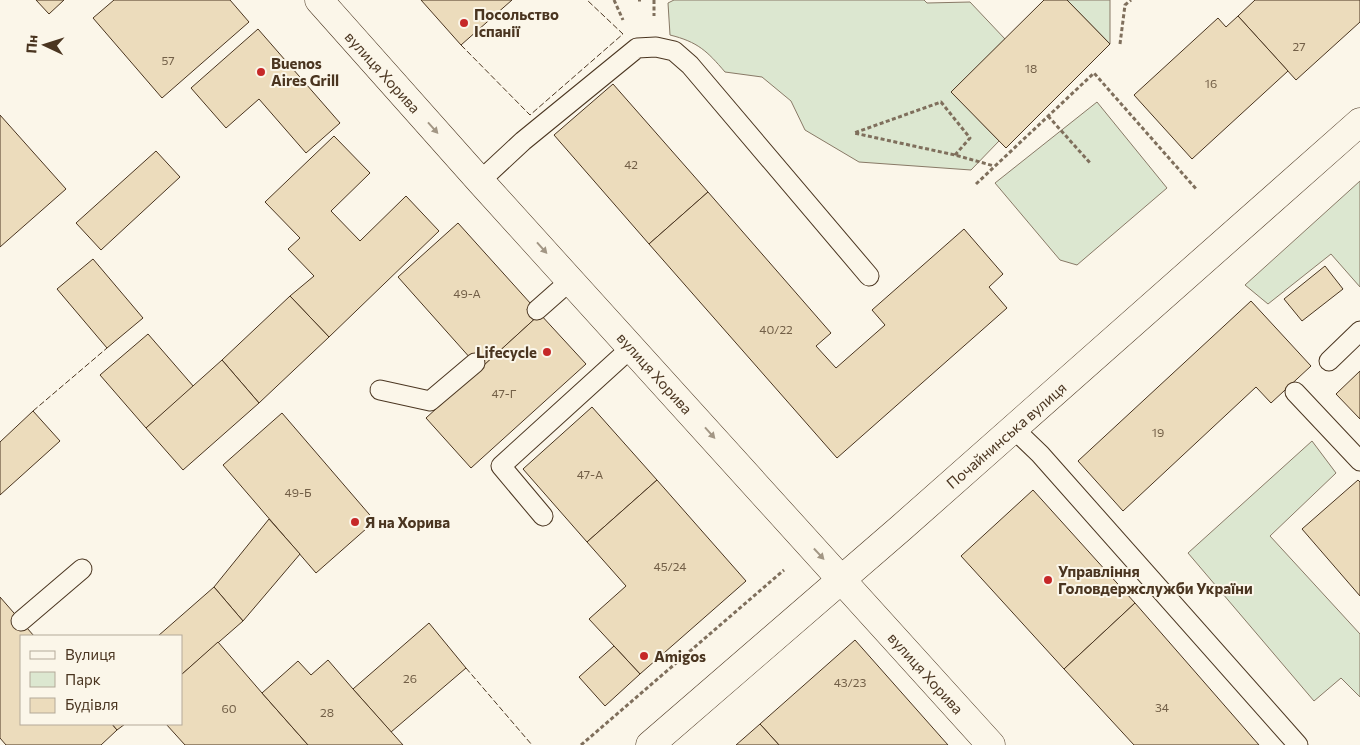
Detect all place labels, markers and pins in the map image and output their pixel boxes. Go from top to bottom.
place label: Посольство Іспанії [474,5,559,40]
marker: Посольство Іспанії [458,17,470,29]
place label: Buenos Aires Grill [271,54,339,89]
marker: Buenos Aires Grill [255,66,267,78]
place label: Lifecycle [476,343,537,361]
marker: Lifecycle [541,346,553,358]
place label: Я на Хорива [365,513,450,531]
marker: Я на Хорива [349,516,361,528]
place label: Управління Головдержслужби України [1058,562,1253,597]
marker: Управління Головдержслужби України [1042,574,1054,586]
place label: Amigos [654,647,706,665]
marker: Amigos [638,650,650,662]

